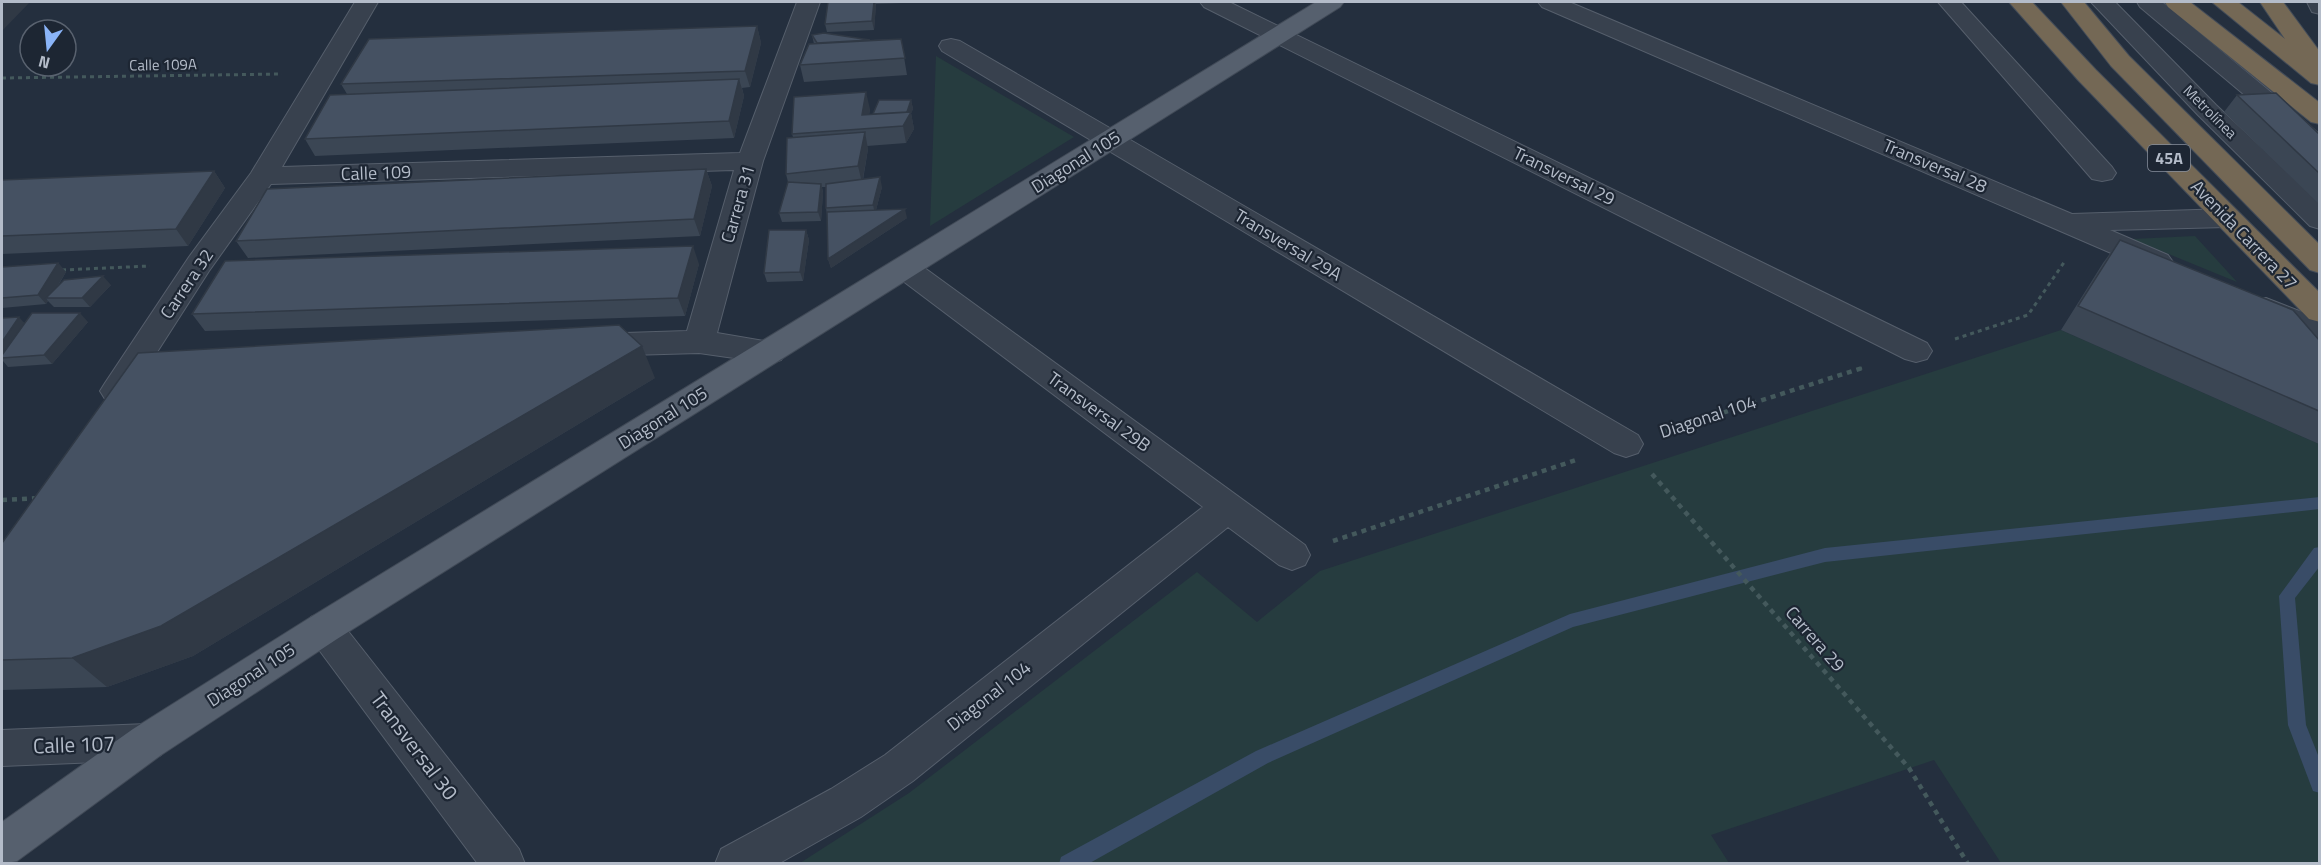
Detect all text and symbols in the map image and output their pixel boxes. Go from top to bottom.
north arrow [18,18,78,78]
text: N [36,49,53,76]
street label: Calle 109A [129,52,197,77]
street label: Metrolínea [2178,79,2243,144]
street label: Diagonal 105 [1026,124,1125,200]
street label: Transversal 28 [1879,132,1991,200]
street label: Transversal 29 [1509,139,1620,212]
road number: 45A [2148,145,2190,171]
street label: Calle 109 [340,158,412,187]
street label: Carrera 31 [714,162,761,246]
street label: Avenida Carrera 27 [2185,174,2304,296]
street label: Transversal 29A [1229,202,1347,288]
street label: Carrera 32 [153,243,220,324]
street label: Transversal 29B [1042,365,1156,458]
street label: Diagonal 105 [613,380,712,456]
street label: Diagonal 104 [1656,388,1760,445]
street label: Carrera 29 [1779,600,1852,678]
street label: Diagonal 105 [201,636,300,713]
street label: Diagonal 104 [941,654,1037,737]
street label: Transversal 30 [363,684,466,807]
street label: Calle 107 [32,727,116,761]

